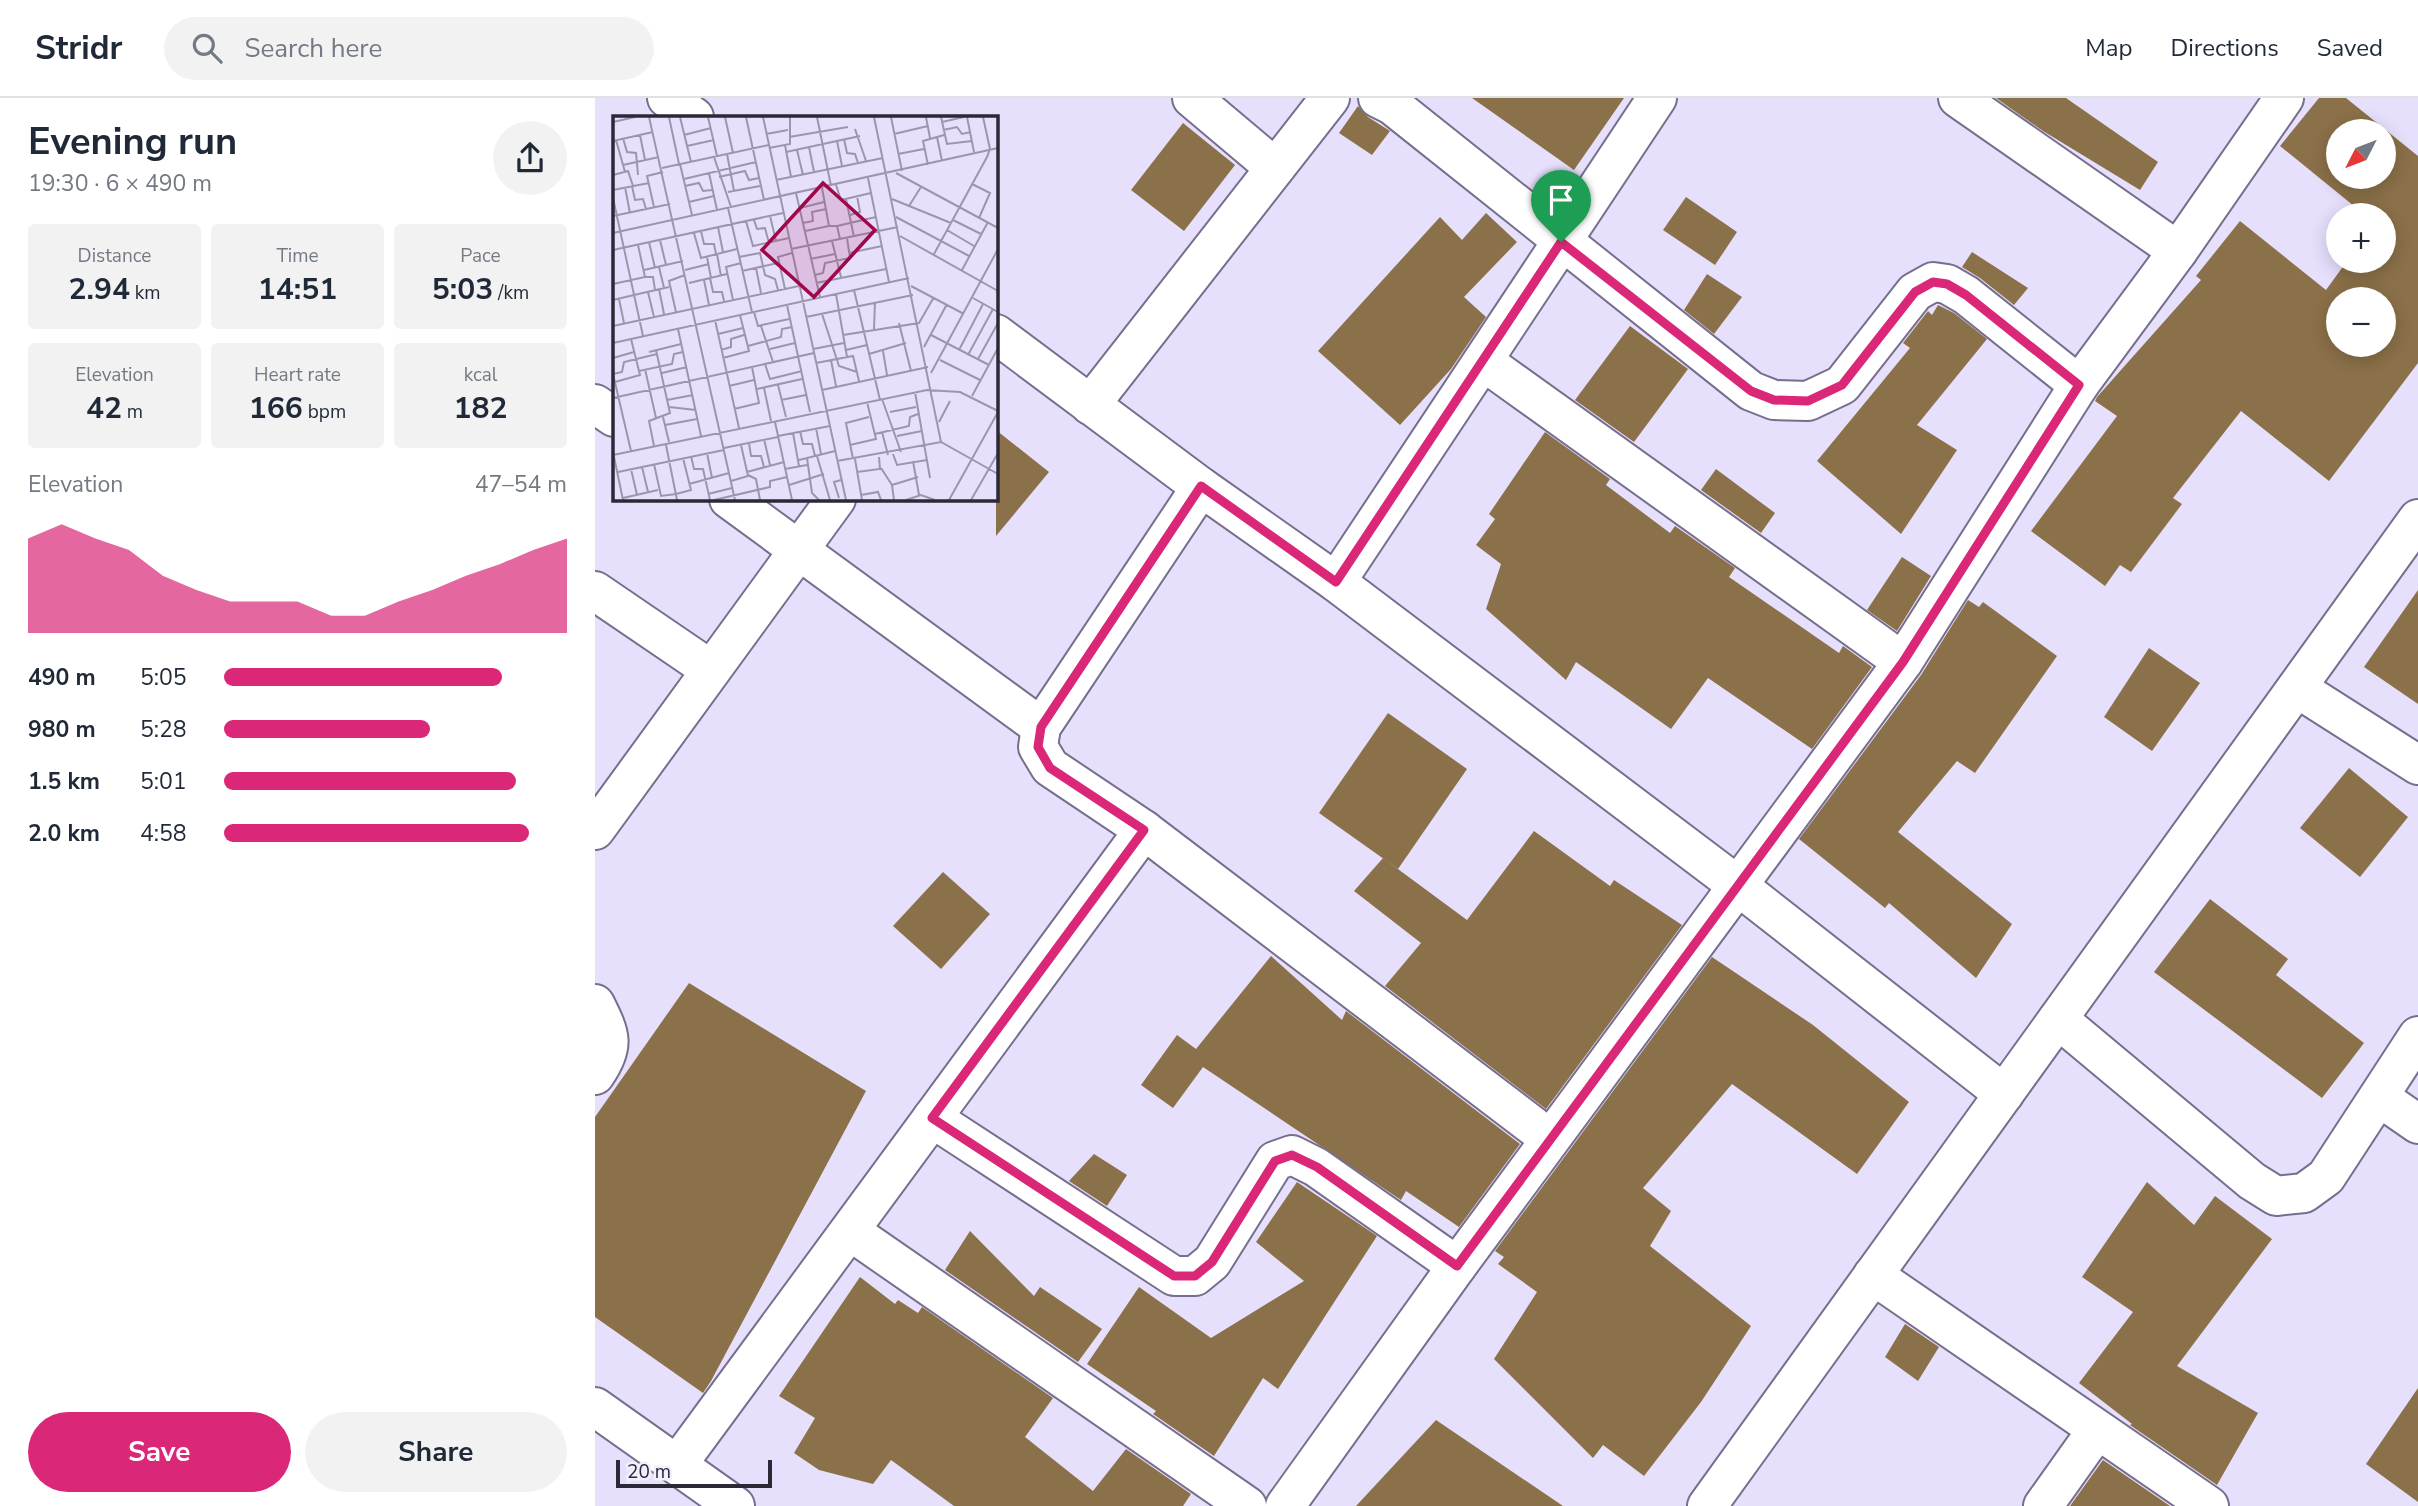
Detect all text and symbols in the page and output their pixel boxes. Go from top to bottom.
search box [164,17,654,80]
text: Stridr [35,26,122,71]
icon: search [188,29,226,67]
text: Search here [244,31,382,66]
text: Map [2085,32,2132,64]
text: Directions [2170,32,2279,64]
text: Saved [2317,32,2383,64]
text: Evening run [28,116,237,167]
inset map [613,116,997,500]
north arrow [2326,119,2396,189]
map controls [2326,119,2396,357]
button: share [493,121,567,195]
text: 19:30 · 6 × 490 m [28,168,212,199]
pin [1531,170,1591,242]
icon: arrive [1542,181,1580,219]
button: + [2326,203,2396,273]
text: Distance [78,243,151,269]
text: Time [276,243,319,269]
text: Pace [460,243,501,269]
text: 2.94 [68,269,130,310]
text: 14:51 [258,269,337,310]
text: 5:03 [432,269,493,310]
text: km [130,280,161,306]
text: /km [493,280,529,306]
button: − [2326,287,2396,357]
text: Elevation [75,362,154,388]
text: Heart rate [254,362,341,388]
text: kcal [464,362,497,388]
text: 42 [86,388,122,429]
text: 166 [249,388,303,429]
text: 182 [454,388,508,429]
text: m [122,399,143,425]
text: bpm [303,399,346,425]
text: Elevation [28,469,123,500]
text: 47–54 m [475,469,567,500]
text: 490 m [28,662,96,693]
text: 5:05 [140,662,187,693]
text: 980 m [28,714,96,745]
text: 5:28 [140,714,187,745]
text: 1.5 km [28,766,100,797]
text: 5:01 [140,766,187,797]
text: 2.0 km [28,818,100,849]
text: 4:58 [140,818,187,849]
button: Save [28,1412,291,1492]
button: Share [305,1412,567,1492]
scale bar [616,1457,772,1489]
text: 20 m [627,1459,671,1485]

